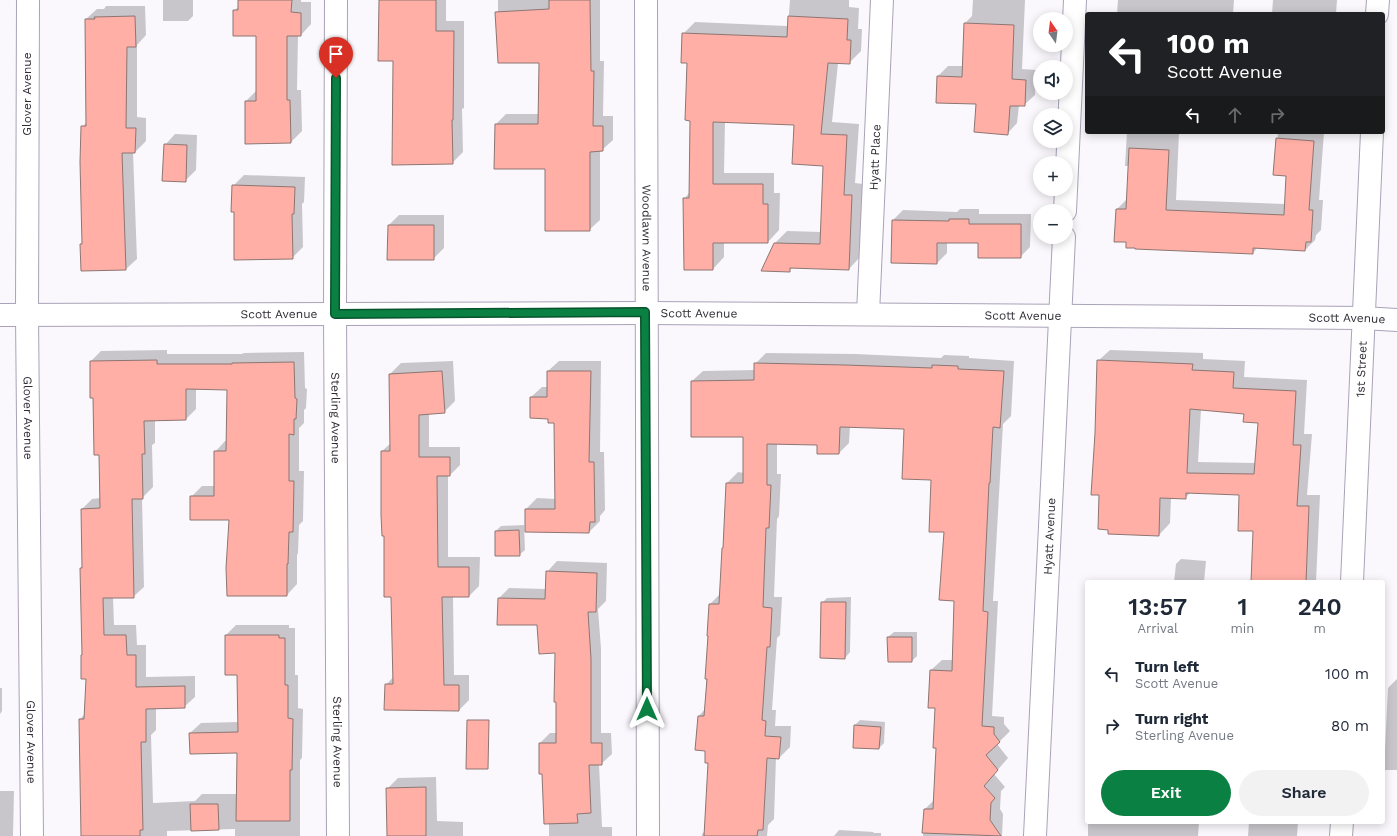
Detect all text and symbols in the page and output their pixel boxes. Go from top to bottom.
north arrow [1033,12,1073,52]
map controls [1033,12,1073,244]
text: 100 m [1167,27,1250,60]
icon: left [1101,28,1153,80]
pin [319,37,353,78]
icon: arrive [325,43,347,65]
street label: Glover Avenue [20,52,34,136]
button: sound [1033,60,1073,100]
text: Scott Avenue [1167,61,1282,82]
icon: left [1182,104,1204,126]
icon: ahead [1224,104,1246,126]
icon: right [1266,104,1288,126]
button: layers [1033,108,1073,148]
street label: Hyatt Place [867,124,883,191]
button: + [1033,156,1073,196]
street label: Woodlawn Avenue [639,184,654,292]
button: − [1033,204,1073,244]
street label: Scott Avenue [660,306,738,321]
street label: Scott Avenue [241,307,318,321]
street label: Scott Avenue [984,308,1062,323]
street label: Scott Avenue [1308,311,1386,326]
street label: 1st Street [1353,341,1370,398]
street label: Sterling Avenue [328,372,343,464]
street label: Glover Avenue [21,376,35,460]
street label: Hyatt Avenue [1041,498,1058,575]
text: 13:57 [1128,593,1187,621]
text: 1 [1237,593,1247,621]
text: 240 [1298,593,1342,621]
text: Arrival [1137,621,1178,636]
text: min [1230,621,1254,636]
text: m [1313,621,1326,636]
text: Turn left [1135,658,1199,676]
icon: left [1101,663,1123,685]
text: 100 m [1325,665,1369,683]
text: Scott Avenue [1135,676,1218,691]
position arrow [626,688,668,730]
street label: Sterling Avenue [330,696,345,788]
street label: Glover Avenue [24,700,38,784]
text: Turn right [1135,710,1208,728]
icon: right [1101,715,1123,737]
text: 80 m [1331,717,1369,735]
text: Sterling Avenue [1135,728,1234,743]
button: Exit [1101,770,1231,816]
button: Share [1239,770,1369,816]

